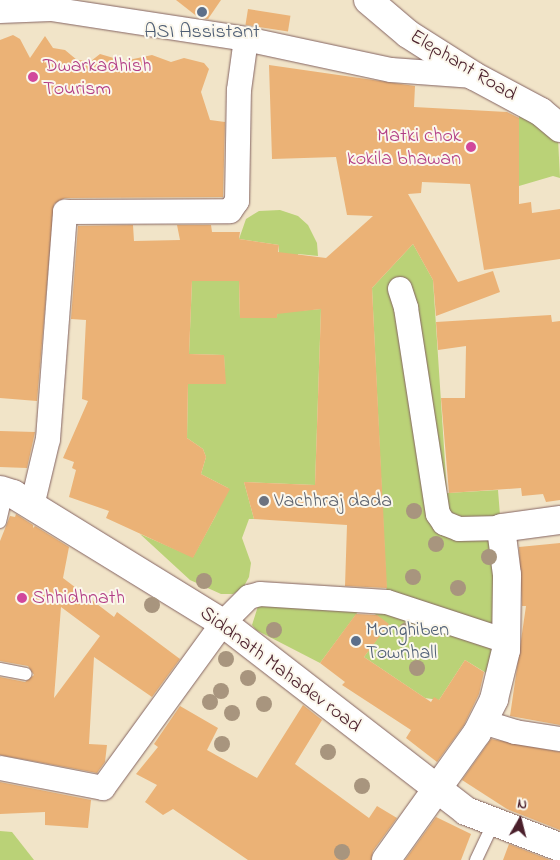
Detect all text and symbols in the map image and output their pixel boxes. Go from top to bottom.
marker: ASI Assistant [196,6,208,18]
place label: ASI Assistant [144,20,260,44]
street label: Elephant Road [405,25,521,107]
place label: Dwarkadhish Tourism [43,54,151,101]
marker: Dwarkadhish Tourism [27,71,39,83]
place label: Matki chok kokila bhawan [347,124,461,171]
marker: Matki chok kokila bhawan [465,141,477,153]
place label: Vachhraj dada [274,489,392,513]
marker: Vachhraj dada [258,495,270,507]
place label: Shhidhnath [32,586,125,610]
marker: Shhidhnath [16,592,28,604]
street label: Siddnath Mahadev road [195,602,365,738]
place label: Monghiben Townhall [366,618,449,665]
marker: Monghiben Townhall [350,635,362,647]
text: N [516,794,528,816]
north arrow [495,795,545,845]

